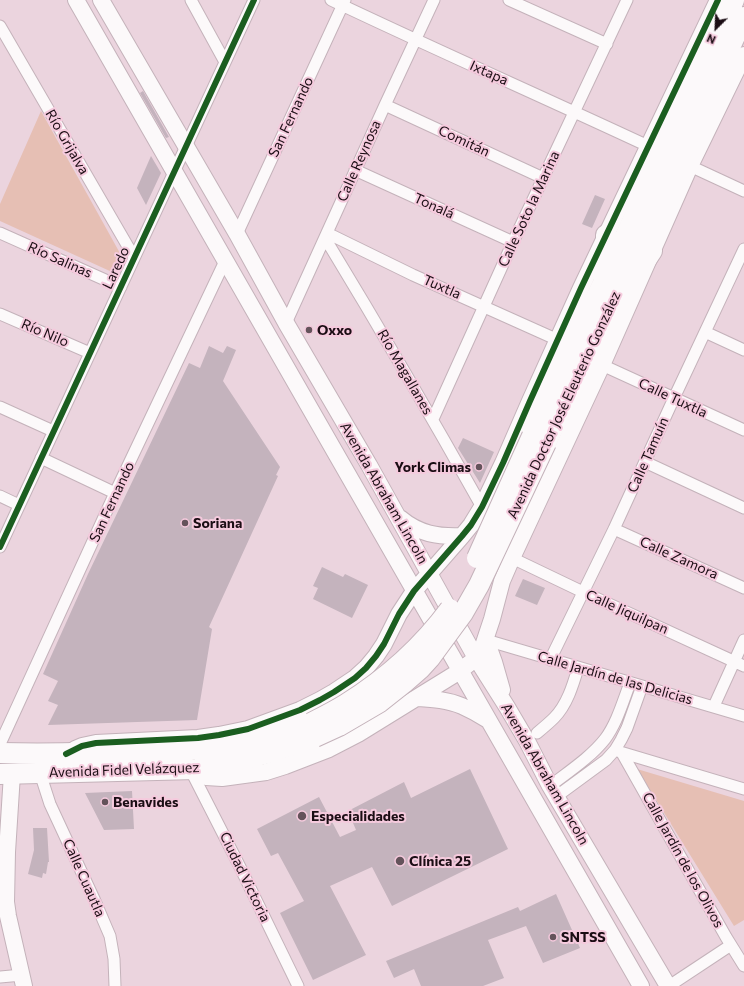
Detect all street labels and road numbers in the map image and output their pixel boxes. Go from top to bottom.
street label: Ixtapa [467,57,511,89]
street label: San Fernando [265,74,317,160]
street label: Río Grijalva [42,106,92,178]
street label: Calle Reynosa [334,118,384,204]
street label: Comitán [436,122,492,160]
street label: Calle Soto la Marina [495,148,563,270]
street label: Tonalá [411,190,457,222]
street label: Río Salinas [25,238,95,282]
street label: Laredo [99,244,133,292]
street label: Tuxtla [420,271,464,303]
street label: Avenida Doctor José Eleuterio González [504,289,624,521]
street label: Río Nilo [19,315,71,351]
street label: Río Magallanes [374,326,436,418]
street label: Calle Tuxtla [636,375,710,421]
street label: Calle Tamuín [624,415,672,495]
street label: Avenida Abraham Lincoln [337,419,431,567]
street label: San Fernando [86,459,138,545]
street label: Calle Zamora [637,533,721,583]
street label: Calle Jiquilpan [583,586,671,638]
street label: Calle Jardín de las Delicias [536,648,694,708]
street label: Avenida Abraham Lincoln [498,700,592,848]
street label: Avenida Fidel Velázquez [48,759,200,781]
street label: Calle Jardín de los Olivos [639,789,727,931]
street label: Ciudad Victoria [216,829,274,925]
street label: Calle Cuautla [59,837,109,919]

